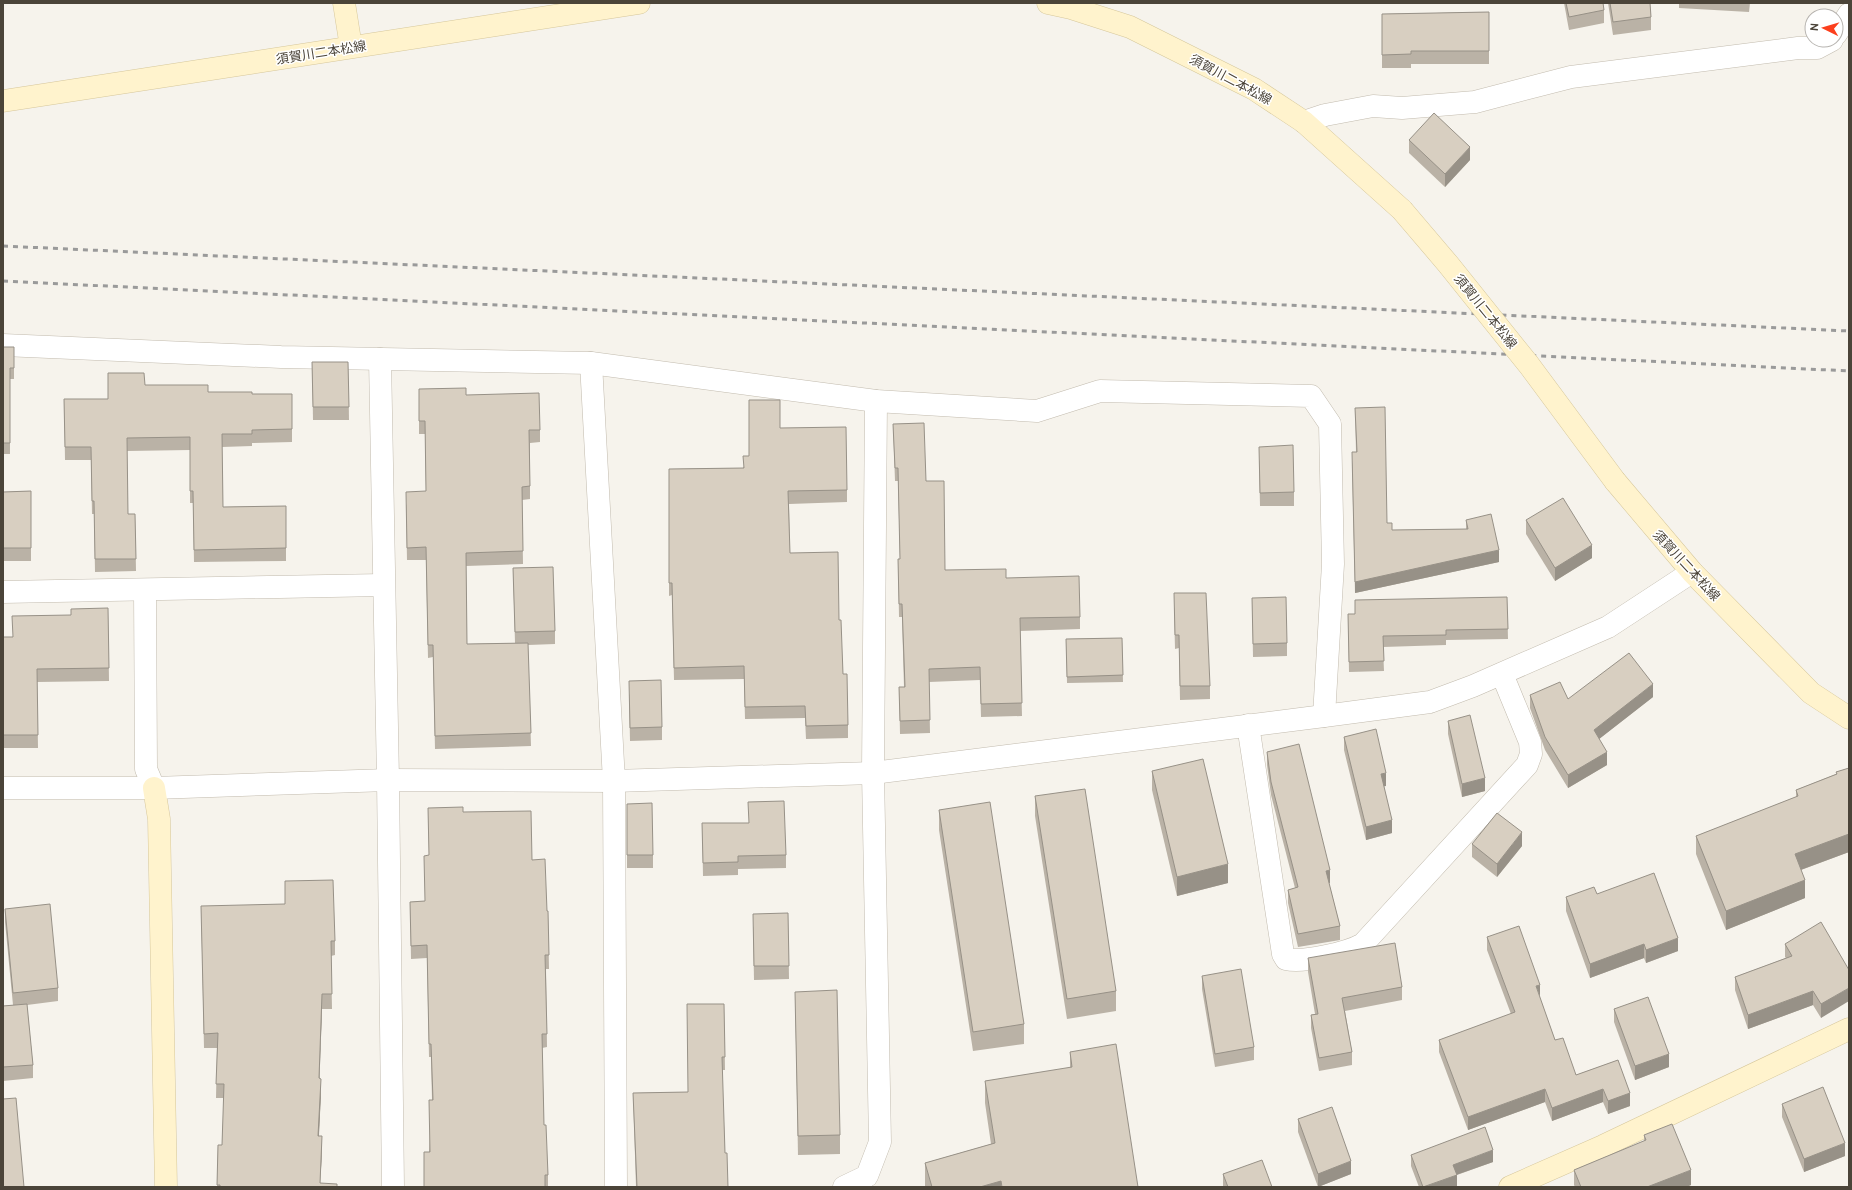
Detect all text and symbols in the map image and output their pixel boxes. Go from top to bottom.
north arrow [1804,8,1844,48]
text: N [1807,23,1821,32]
street label: 須賀川二本松線 [275,37,367,67]
street label: 須賀川二本松線 [1187,51,1275,107]
street label: 須賀川二本松線 [1451,271,1521,351]
street label: 須賀川二本松線 [1650,526,1724,604]

